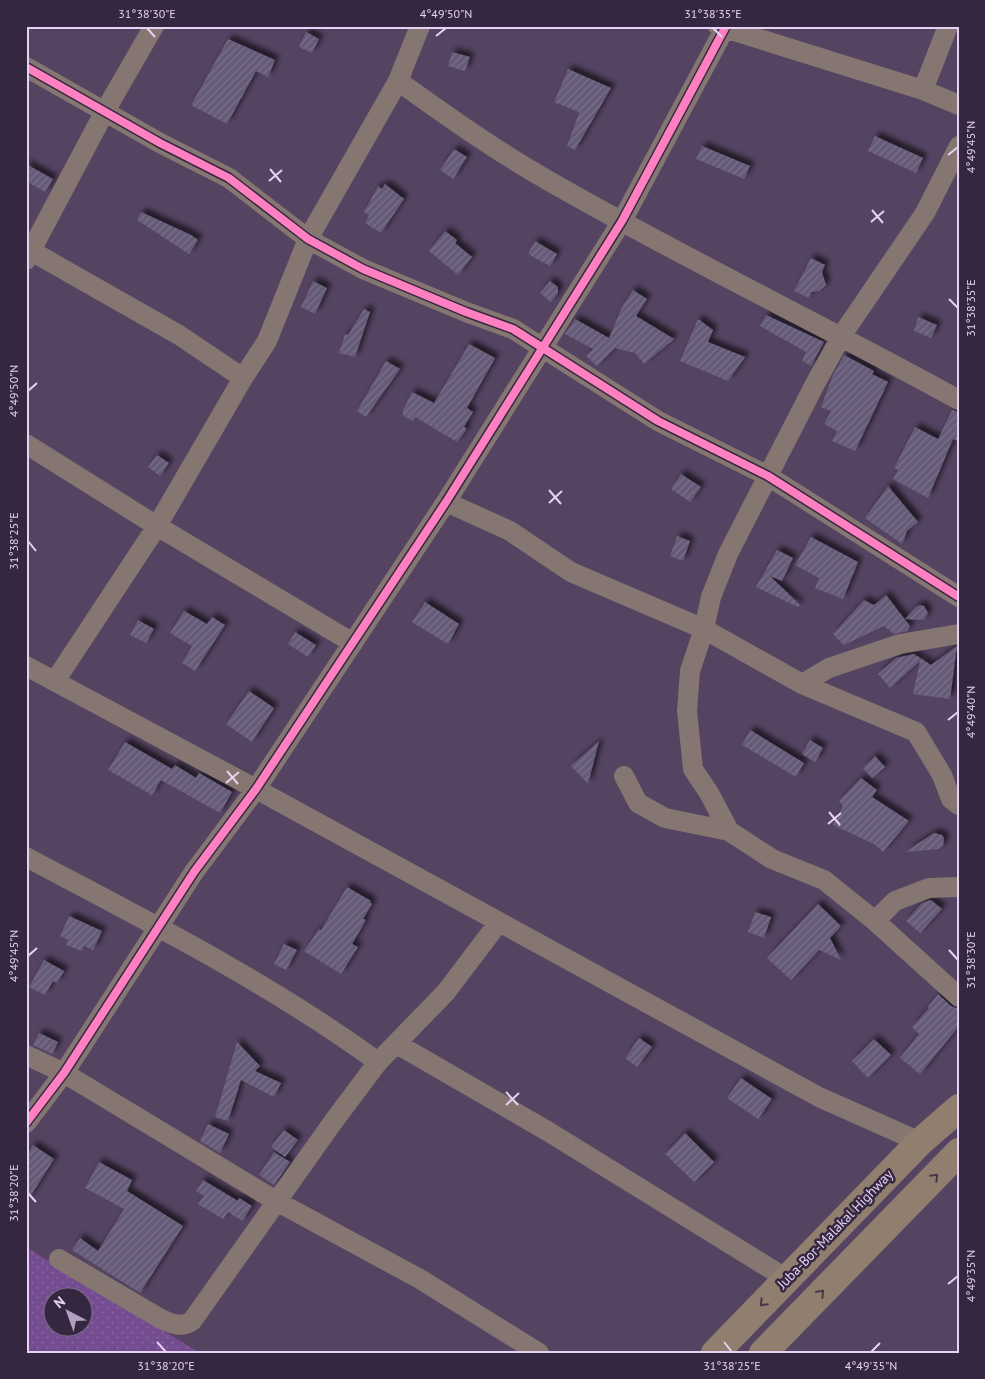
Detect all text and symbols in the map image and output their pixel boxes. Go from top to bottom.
text: 31°38'30"E [118,6,176,21]
text: 4°49'50"N [420,6,472,21]
text: 31°38'35"E [684,6,742,21]
text: 4°49'45"N [963,121,978,173]
text: 31°38'35"E [963,279,978,337]
text: 4°49'50"N [6,365,21,417]
text: 31°38'25"E [6,512,21,570]
text: 4°49'40"N [963,686,978,738]
text: 4°49'45"N [6,930,21,982]
text: 31°38'30"E [963,931,978,989]
text: 31°38'20"E [6,1164,21,1222]
street label: Juba-Bor-Malakal Highway [773,1165,897,1293]
one-way arrow [929,1174,938,1183]
text: 4°49'35"N [963,1250,978,1302]
north arrow [42,1286,92,1336]
one-way arrow [815,1290,824,1299]
text: N [50,1292,69,1312]
one-way arrow [760,1297,769,1306]
text: 31°38'20"E [137,1358,195,1373]
text: 31°38'25"E [703,1358,761,1373]
text: 4°49'35"N [845,1358,897,1373]

